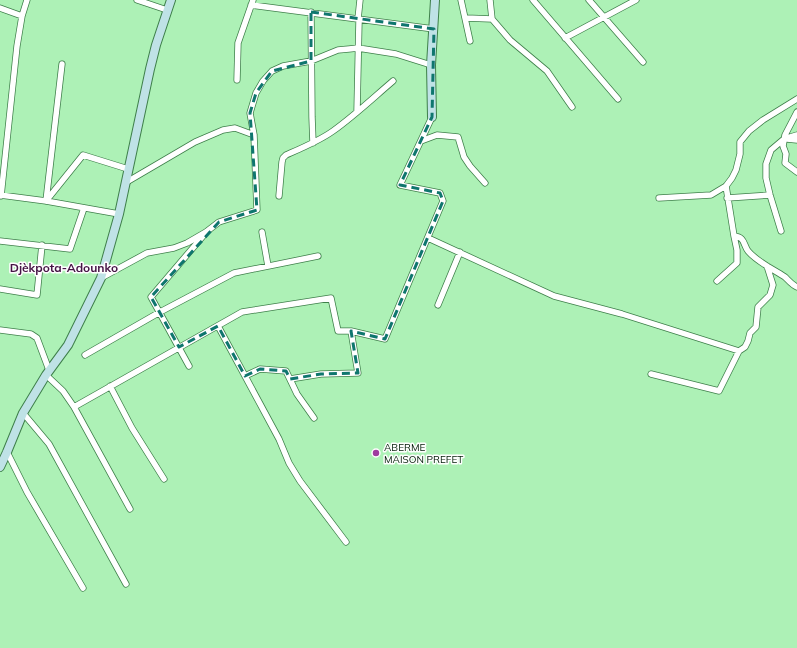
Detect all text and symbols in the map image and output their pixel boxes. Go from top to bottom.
district label: Djèkpota-Adounko [10,260,118,275]
place label: ABERME MAISON PREFET [384,441,463,466]
marker: ABERME MAISON PREFET [371,448,381,458]

